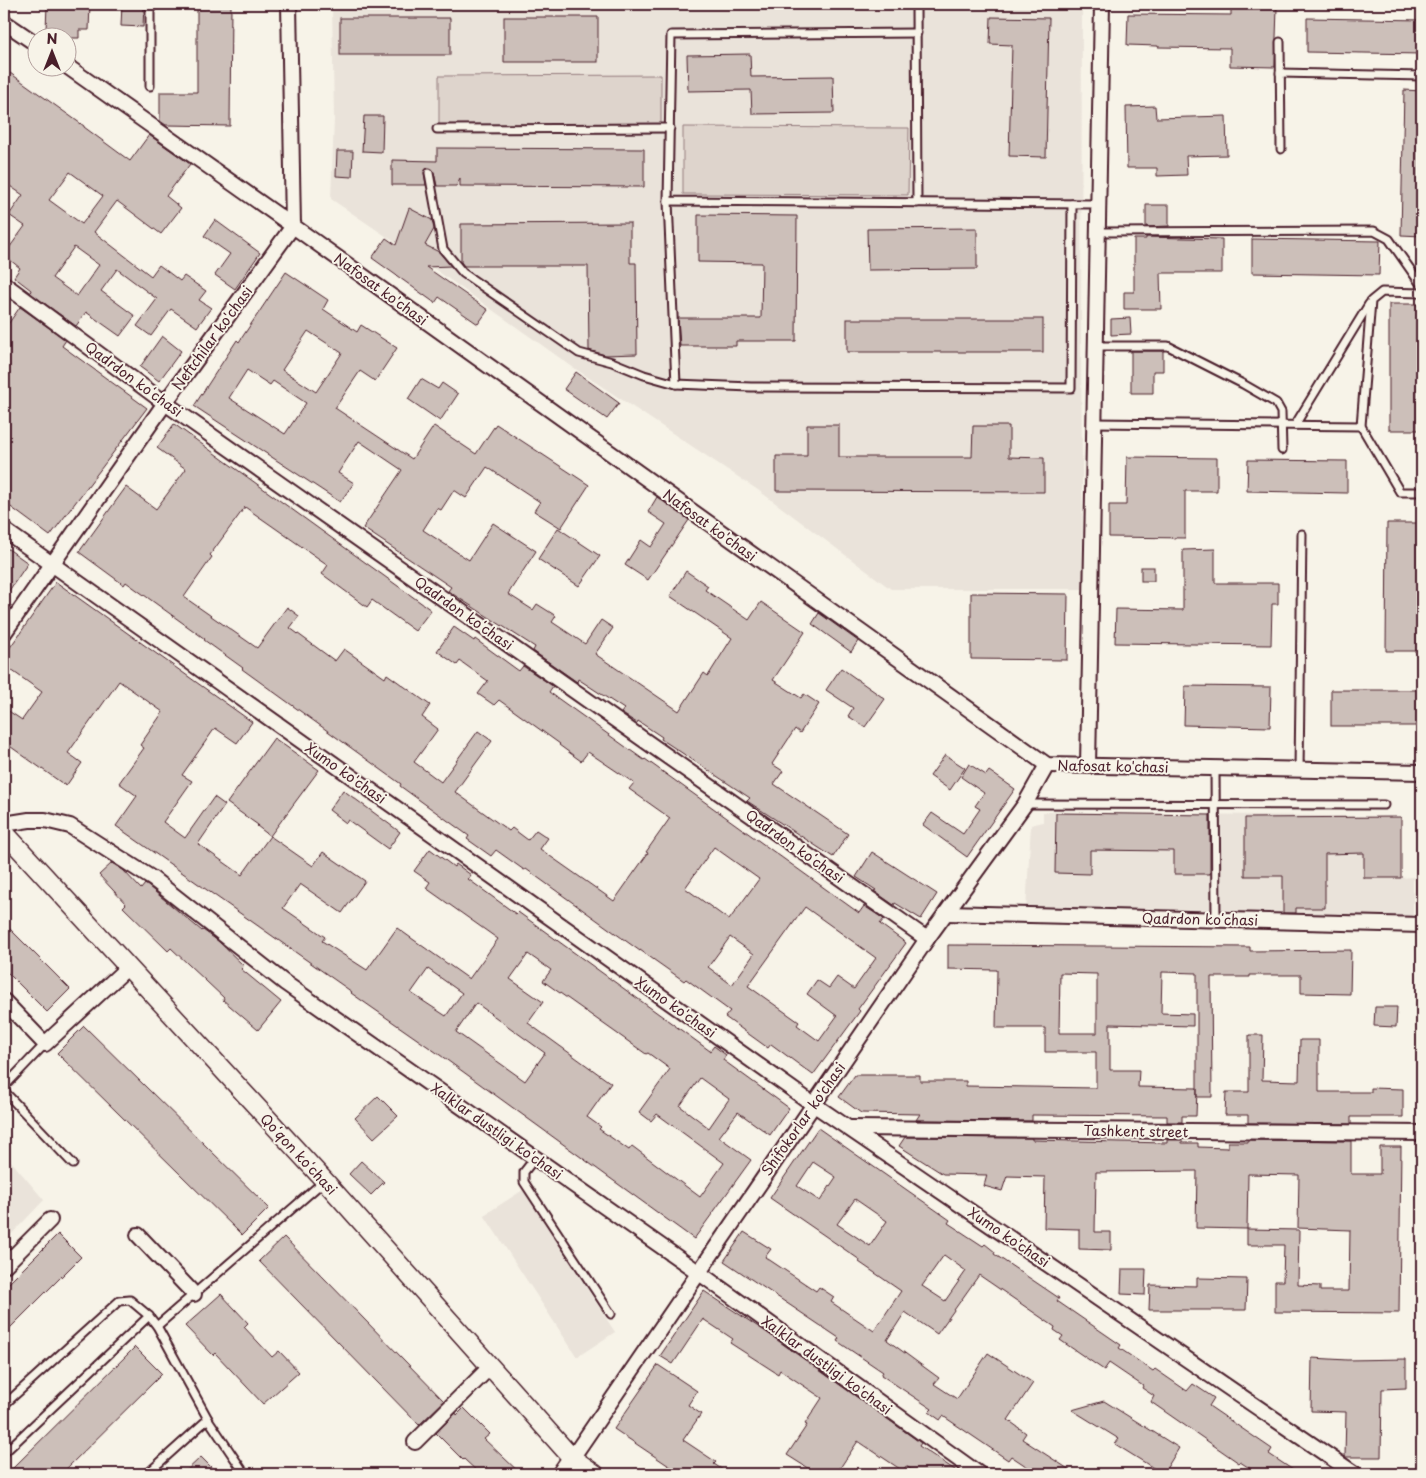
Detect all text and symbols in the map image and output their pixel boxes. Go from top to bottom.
north arrow [28,28,78,78]
text: N [46,28,58,49]
street label: Nafosat ko'chasi [330,248,432,330]
street label: Neftchilar ko'chasi [167,281,257,395]
street label: Qadrdon koʻchasi [81,336,187,422]
street label: Nafosat ko'chasi [659,484,761,566]
street label: Qadrdon koʻchasi [410,571,518,655]
street label: Xumo ko'chasi [301,737,391,809]
street label: Nafosat ko'chasi [1057,755,1169,777]
street label: Qadrdon koʻchasi [741,804,849,888]
street label: Qadrdon koʻchasi [1142,907,1258,931]
street label: Xumo ko'chasi [631,971,721,1043]
street label: Shifokorlar ko'chasi [756,1058,850,1180]
street label: Xalklar dustligi ko'chasi [427,1078,567,1184]
street label: Qoʻqon koʻchasi [256,1109,342,1199]
street label: Tashkent street [1084,1120,1189,1142]
street label: Xumo ko'chasi [964,1202,1054,1272]
street label: Xalklar dustligi ko'chasi [758,1311,896,1419]

